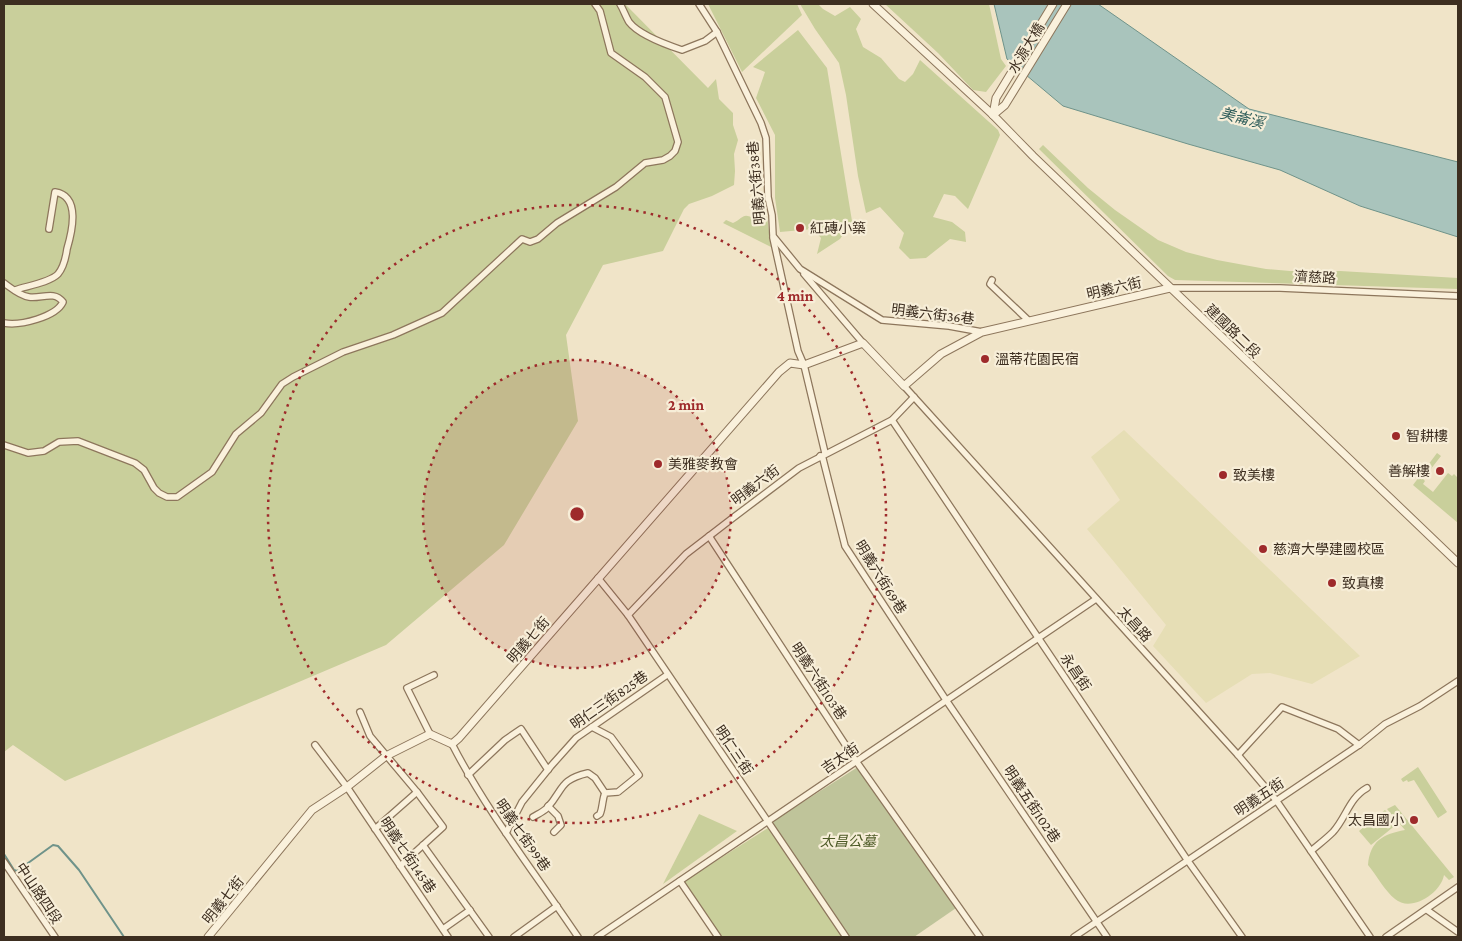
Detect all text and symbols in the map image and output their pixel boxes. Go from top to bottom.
street label: 水源大橋 [1005,20,1047,76]
water label: 美崙溪 [1218,105,1268,132]
street label: 明義六街38巷 [744,140,768,226]
place label: 紅磚小築 [810,220,866,236]
marker: 紅磚小築 [794,222,806,234]
street label: 濟慈路 [1294,268,1336,286]
street label: 明義六街 [1085,274,1143,302]
text: 4 min [777,288,814,304]
street label: 明義六街36巷 [890,301,976,327]
street label: 建國路二段 [1202,301,1264,361]
place label: 溫蒂花園民宿 [995,351,1079,367]
marker: 溫蒂花園民宿 [979,353,991,365]
text: 2 min [668,397,704,413]
place label: 智耕樓 [1406,428,1448,444]
marker: 智耕樓 [1390,430,1402,442]
place label: 美雅麥教會 [668,456,738,472]
marker: 美雅麥教會 [652,458,664,470]
street label: 明義六街 [728,462,782,508]
place label: 善解樓 [1388,463,1430,479]
marker: 善解樓 [1434,465,1446,477]
place label: 致美樓 [1233,467,1275,483]
marker: 致美樓 [1217,469,1229,481]
centre of rings [568,505,586,523]
street label: 明義六街69巷 [852,537,910,617]
place label: 慈濟大學建國校區 [1273,541,1385,557]
marker: 慈濟大學建國校區 [1257,543,1269,555]
place label: 致真樓 [1342,575,1384,591]
marker: 致真樓 [1326,577,1338,589]
street label: 太昌路 [1115,603,1155,645]
street label: 明義七街 [504,614,552,666]
street label: 明義六街103巷 [788,639,850,723]
street label: 永昌街 [1058,650,1094,694]
street label: 明仁三街825巷 [567,667,651,733]
street label: 明仁三街 [712,722,756,778]
street label: 吉太街 [818,740,862,776]
street label: 明義五街102巷 [1000,763,1064,845]
street label: 明義五街 [1231,775,1287,819]
street label: 明義七街99巷 [492,796,554,874]
place label: 太昌國小 [1348,812,1404,828]
street label: 明義七街145巷 [377,814,439,896]
marker: 太昌國小 [1408,814,1420,826]
park label: 太昌公墓 [820,833,878,849]
street label: 中山路四段 [13,860,65,926]
street label: 明義七街 [199,873,247,927]

